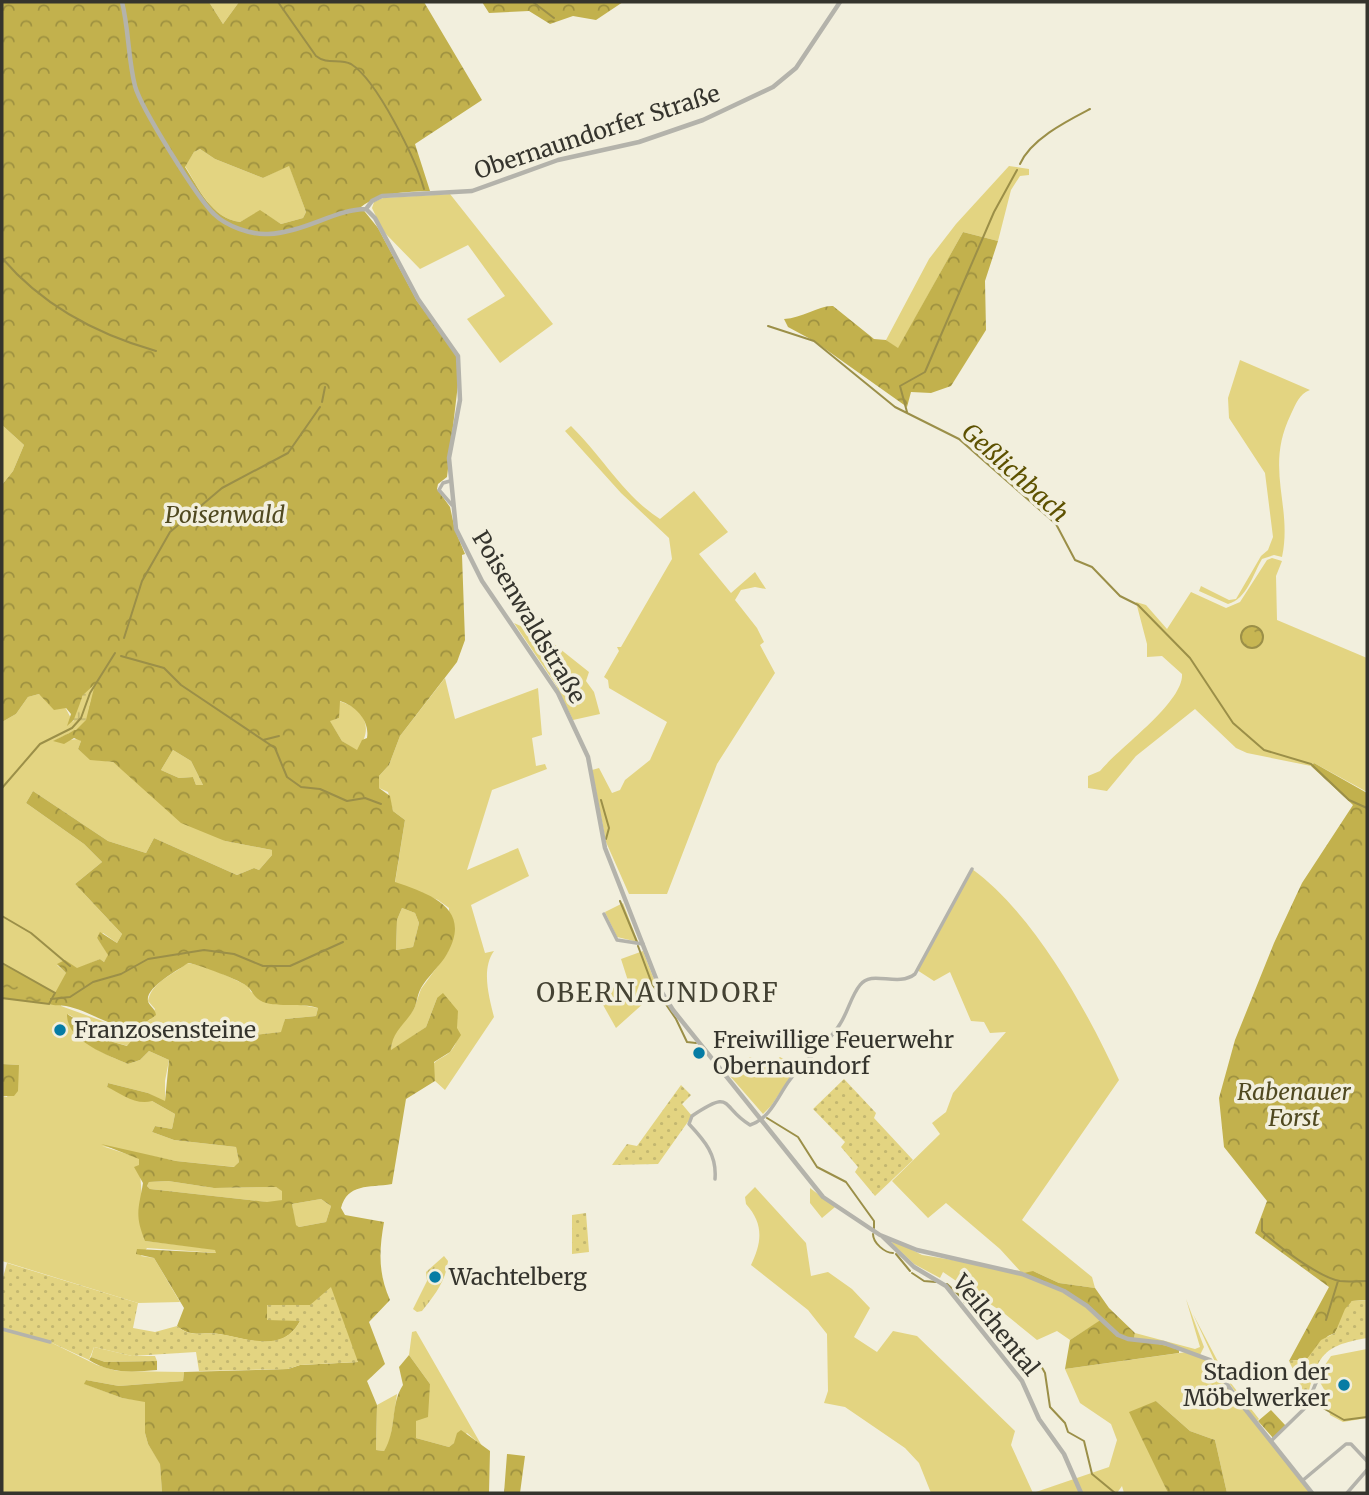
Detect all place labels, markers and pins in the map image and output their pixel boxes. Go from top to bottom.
place label: Franzosensteine [74,1015,256,1044]
marker: Franzosensteine [52,1022,68,1038]
place label: Freiwillige Feuerwehr Obernaundorf [713,1025,954,1080]
marker: Freiwillige Feuerwehr Obernaundorf [691,1045,707,1061]
place label: Wachtelberg [448,1262,587,1291]
marker: Wachtelberg [427,1269,443,1285]
place label: Stadion der Möbelwerker [1183,1357,1330,1412]
marker: Stadion der Möbelwerker [1336,1377,1352,1393]

